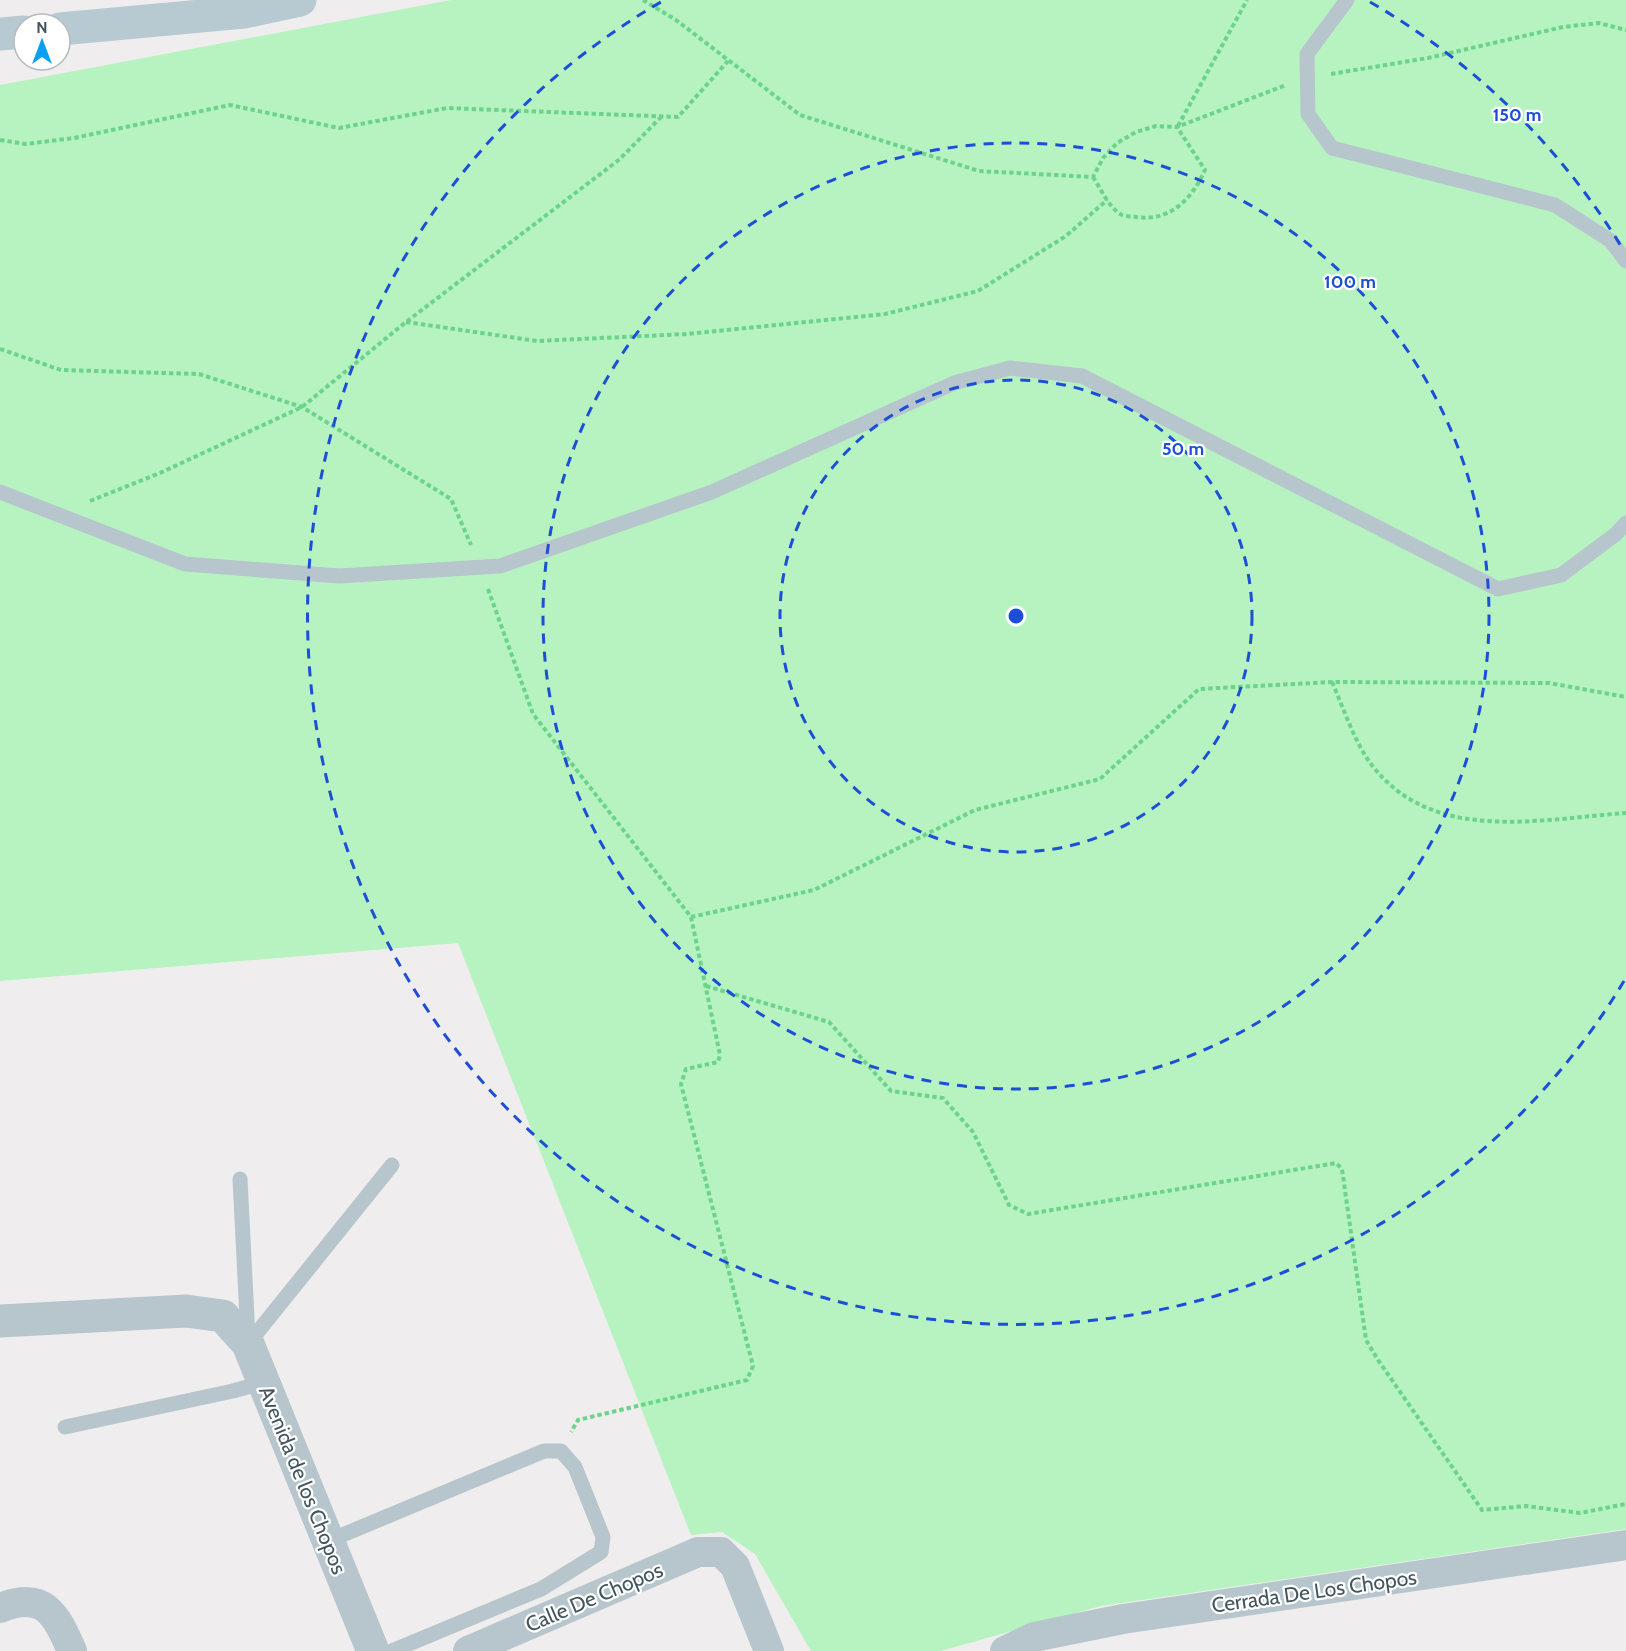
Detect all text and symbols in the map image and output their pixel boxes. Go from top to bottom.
north arrow [12,12,72,72]
text: N [36,18,48,37]
text: 150 m [1493,104,1541,126]
text: 100 m [1324,271,1376,293]
text: 50 m [1162,438,1204,460]
centre of rings [1006,606,1026,626]
street label: Avenida de los Chopos [254,1382,352,1578]
street label: Calle De Chopos [522,1557,667,1637]
street label: Cerrada De Los Chopos [1210,1564,1418,1618]

